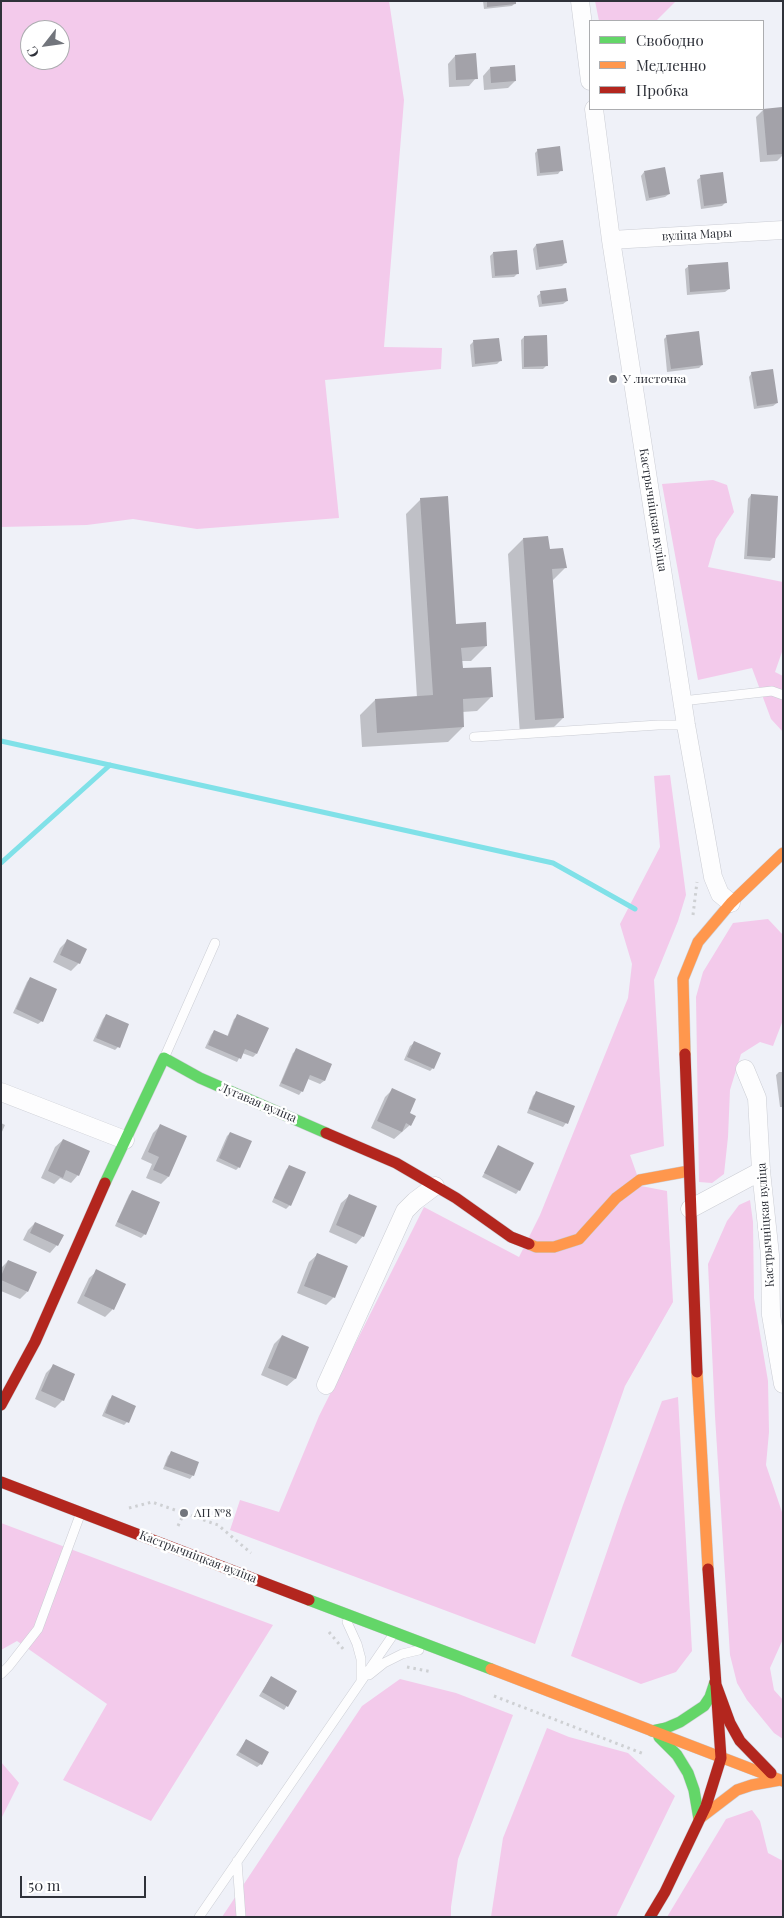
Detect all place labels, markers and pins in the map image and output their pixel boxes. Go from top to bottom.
place label: У листочка [623,372,686,386]
marker: У листочка [607,373,619,385]
place label: АП №8 [194,1506,231,1520]
marker: АП №8 [178,1507,190,1519]

